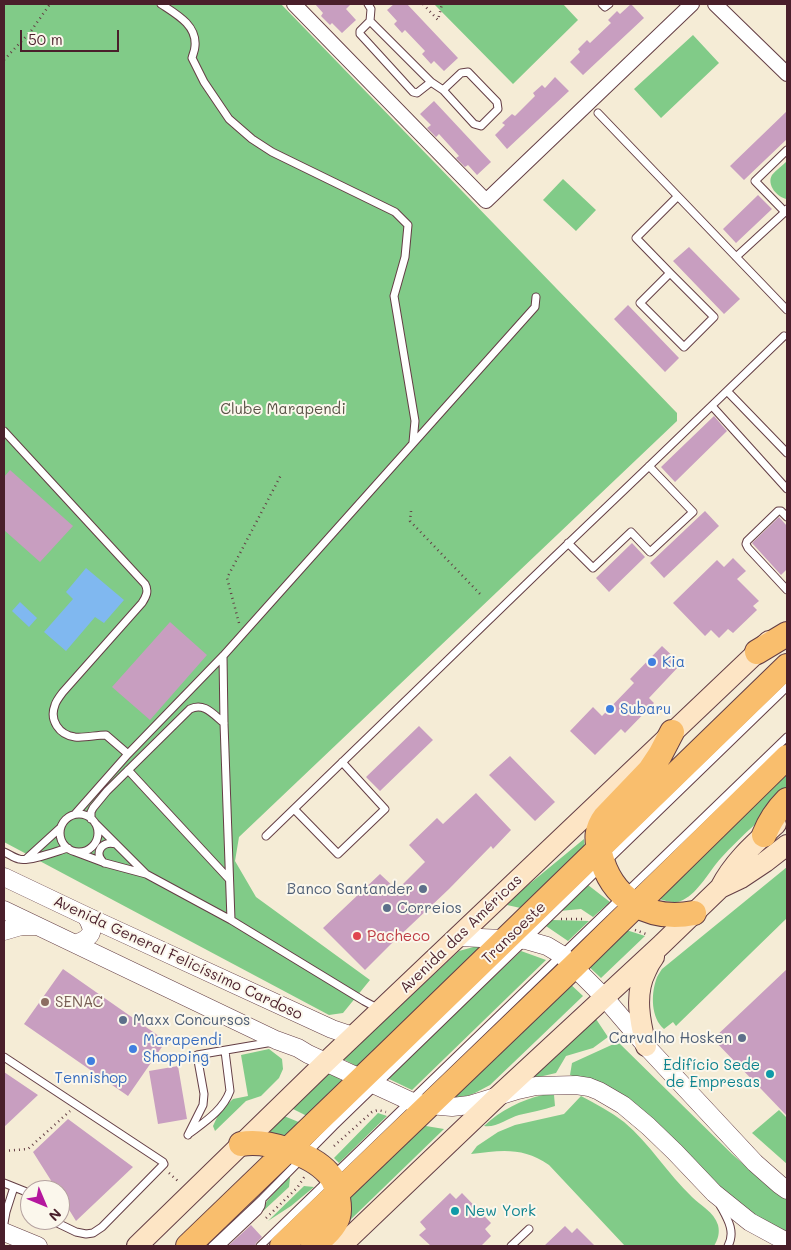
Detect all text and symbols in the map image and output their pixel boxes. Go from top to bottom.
scale bar [22,20,121,52]
text: 50 m [28,29,63,49]
park label: Clube Marapendi [220,400,346,418]
place label: Kia [662,653,685,671]
marker: Kia [646,656,658,668]
place label: Subaru [620,700,671,718]
marker: Subaru [604,703,616,715]
street label: Avenida das Américas [396,871,526,997]
place label: Banco Santander [287,880,413,898]
marker: Banco Santander [417,883,429,895]
street label: Avenida General Felicíssimo Cardoso [51,892,305,1024]
street label: Transoeste [478,898,550,968]
place label: Correios [397,899,462,917]
marker: Correios [381,902,393,914]
place label: Pacheco [367,927,430,945]
marker: Pacheco [351,930,363,942]
place label: SENAC [55,993,103,1011]
marker: SENAC [39,996,51,1008]
place label: Maxx Concursos [133,1011,250,1029]
marker: Maxx Concursos [117,1014,129,1026]
place label: Carvalho Hosken [609,1029,732,1047]
place label: Marapendi Shopping [143,1031,222,1066]
marker: Carvalho Hosken [736,1032,748,1044]
marker: Marapendi Shopping [127,1043,139,1055]
marker: Tennishop [85,1055,97,1067]
place label: Edifício Sede de Empresas [663,1056,760,1091]
marker: Edifício Sede de Empresas [764,1068,776,1080]
place label: Tennishop [55,1069,127,1087]
north arrow [20,1180,70,1230]
place label: New York [465,1202,536,1220]
text: N [45,1205,66,1226]
marker: New York [449,1205,461,1217]

